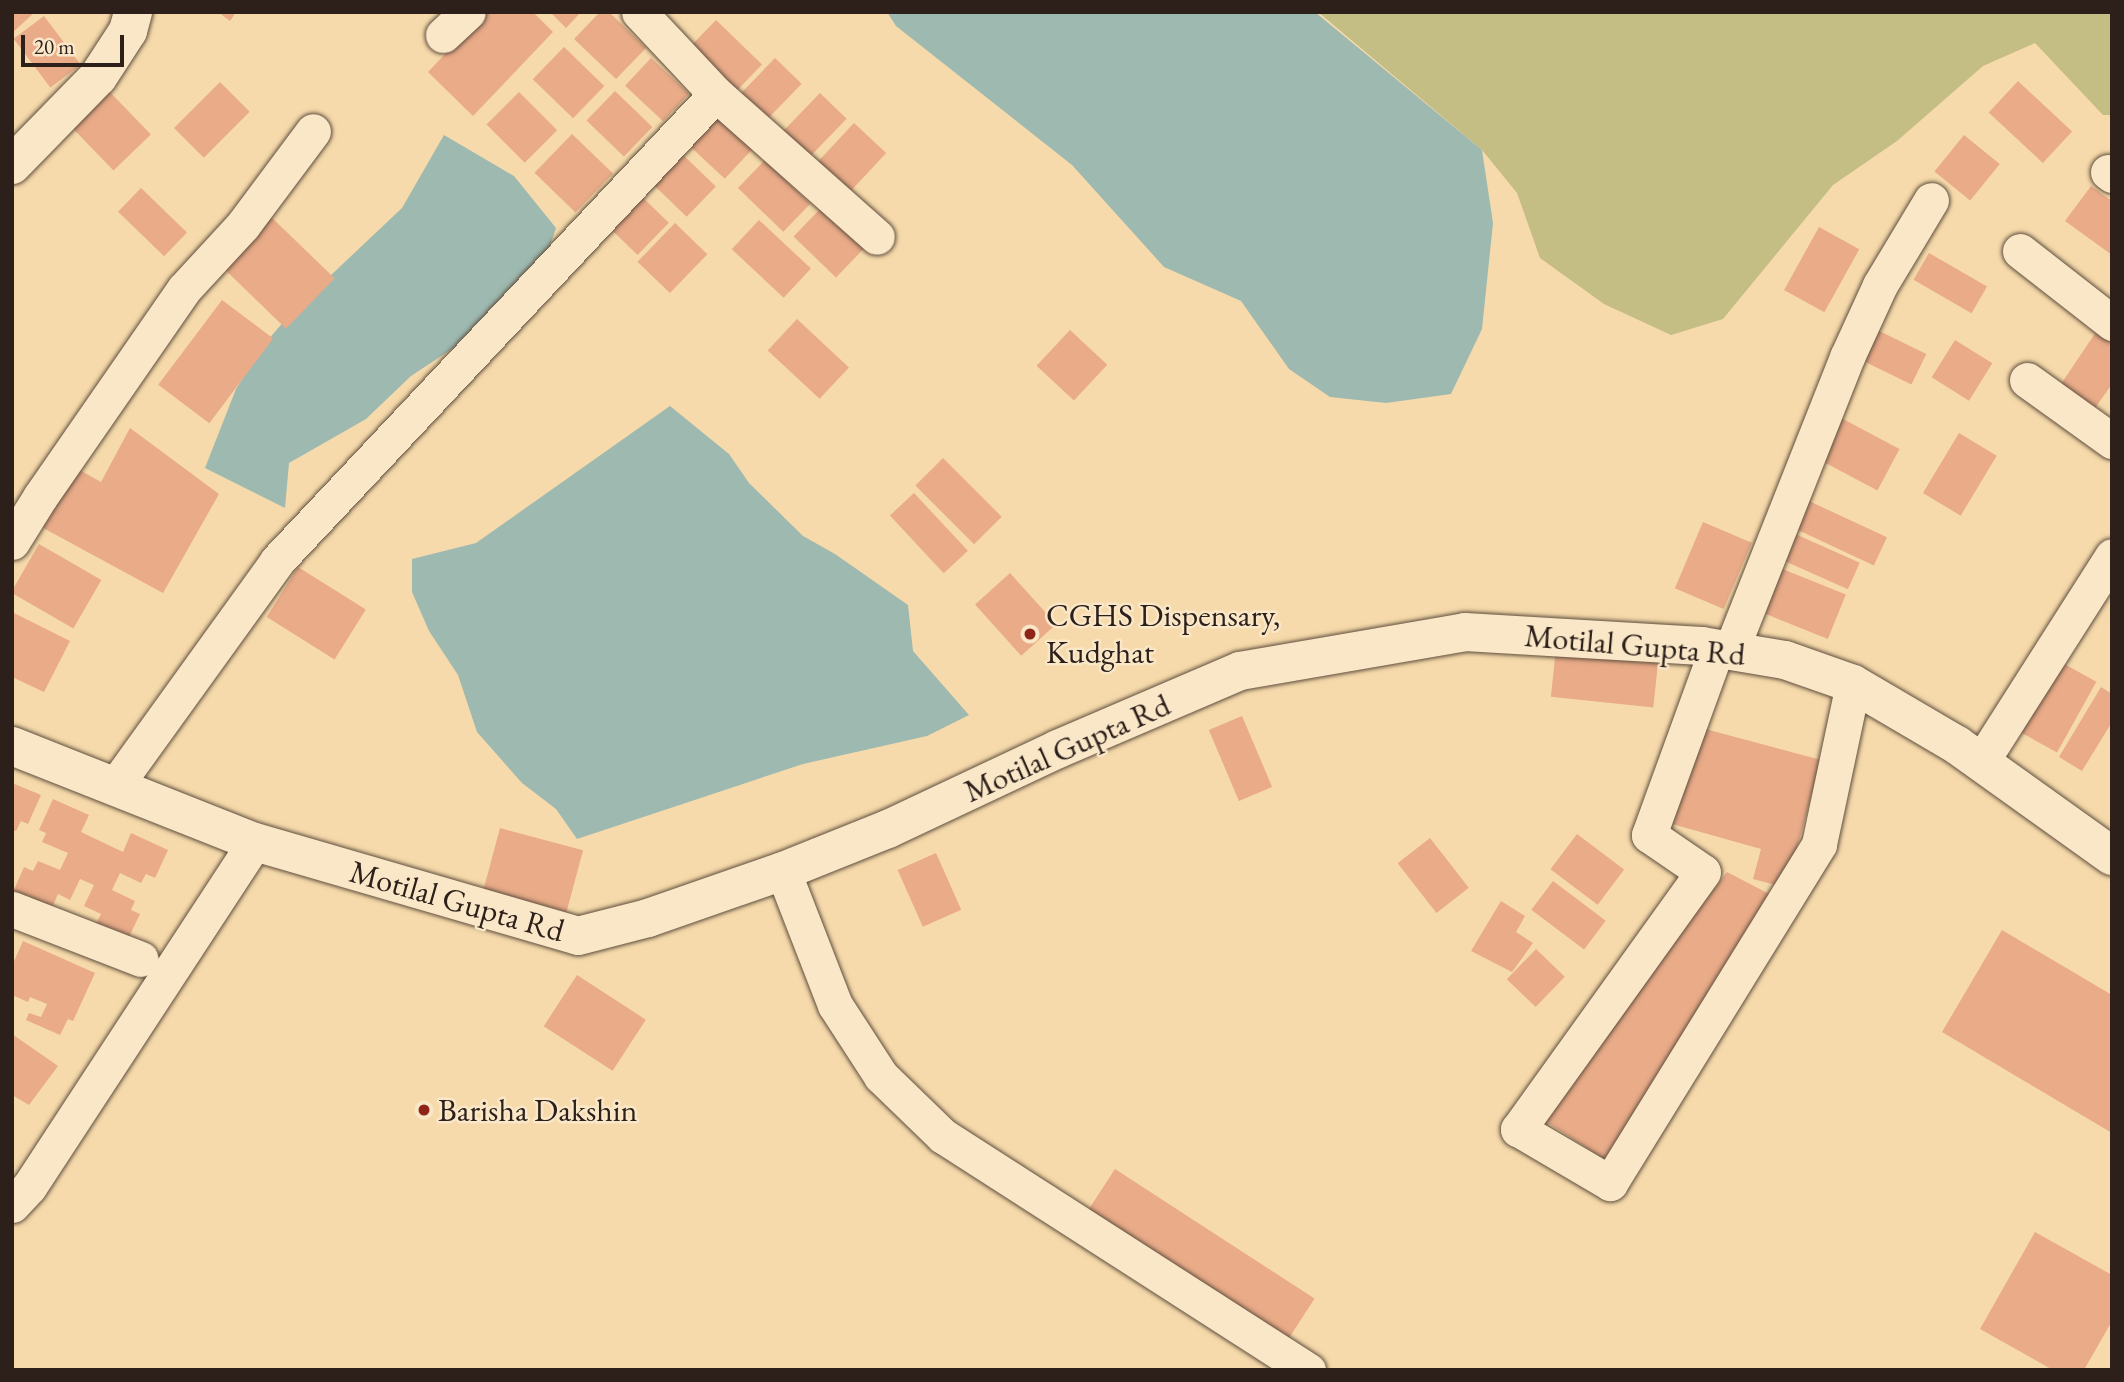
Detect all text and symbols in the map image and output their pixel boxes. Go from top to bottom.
scale bar [24,21,128,65]
text: 20 m [34,33,75,60]
place label: CGHS Dispensary, Kudghat [1046,597,1280,672]
street label: Motilal Gupta Rd [1523,616,1747,674]
marker: CGHS Dispensary, Kudghat [1020,624,1040,644]
street label: Motilal Gupta Rd [958,685,1176,811]
street label: Motilal Gupta Rd [345,852,569,950]
place label: Barisha Dakshin [438,1091,638,1129]
marker: Barisha Dakshin [416,1102,432,1118]

